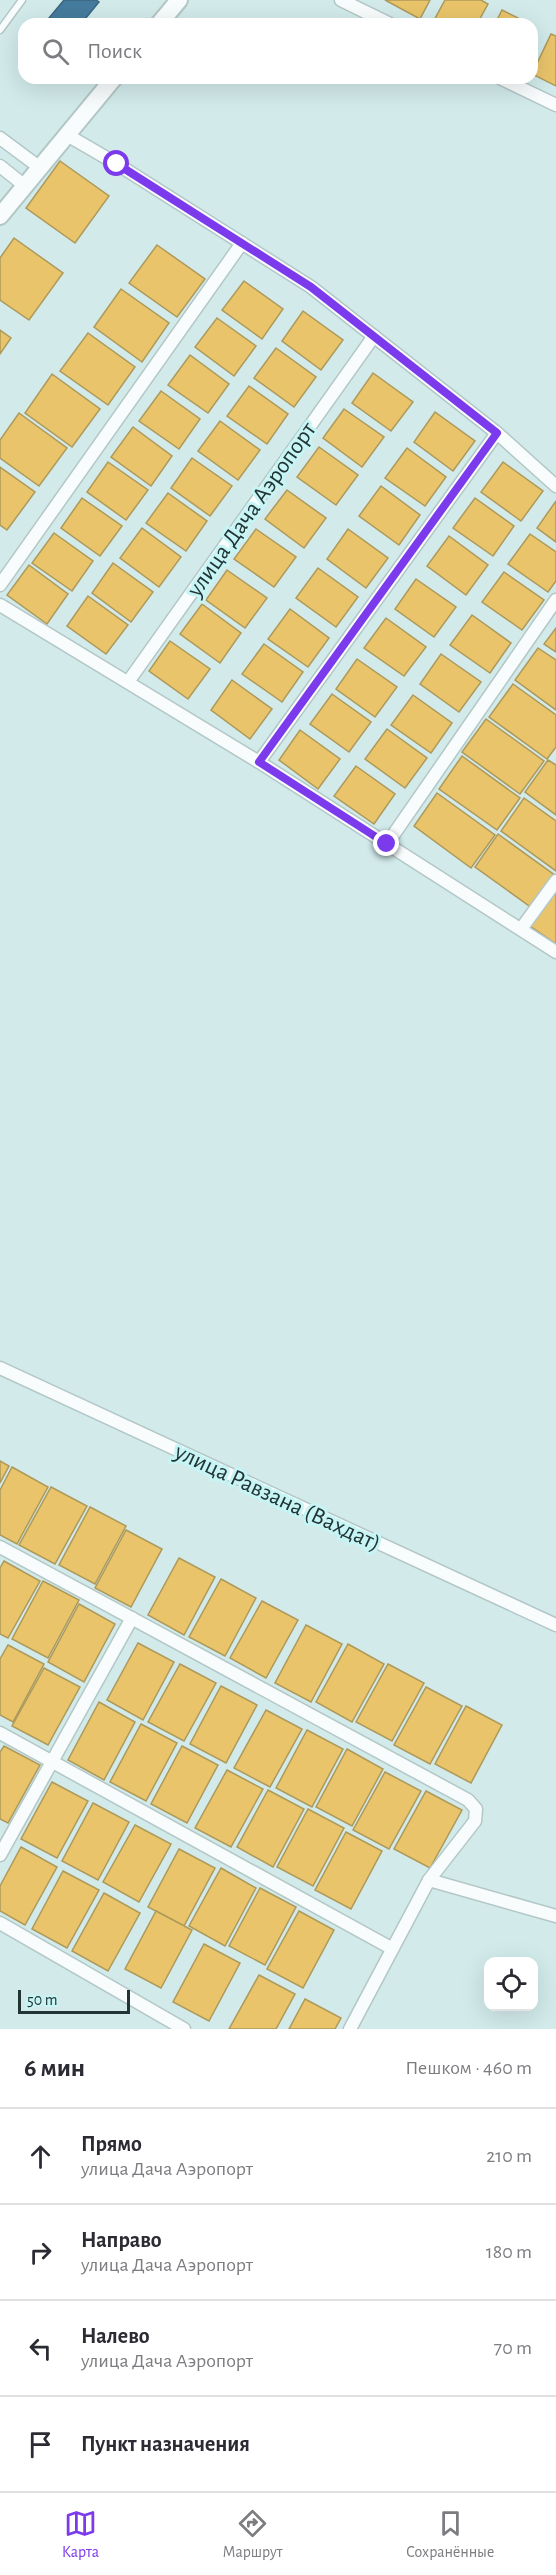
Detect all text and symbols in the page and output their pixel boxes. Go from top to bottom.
search box [18,18,538,84]
icon: search [39,35,72,68]
text: Поиск [87,40,142,62]
route start [103,150,129,176]
street label: улица Дача Аэропорт [182,418,321,602]
route end [373,830,399,856]
street label: улица Равзана (Вахдат) [170,1439,384,1556]
map controls [484,1957,538,2011]
button: locate [484,1957,538,2011]
scale bar [18,1987,130,2014]
text: 50 m [27,1992,58,2008]
text: 6 мин [24,2055,85,2081]
text: Пешком · 460 m [405,2058,532,2078]
text: Прямо [81,2133,142,2155]
icon: ahead [24,2140,57,2173]
text: 210 m [486,2146,532,2166]
text: улица Дача Аэропорт [81,2159,253,2179]
text: Направо [81,2229,162,2251]
icon: right [24,2236,57,2269]
text: 180 m [486,2242,532,2262]
text: улица Дача Аэропорт [81,2255,253,2275]
text: Налево [81,2325,150,2347]
icon: left [24,2332,57,2365]
text: 70 m [494,2338,532,2358]
text: улица Дача Аэропорт [81,2351,253,2371]
icon: arrive [24,2428,57,2461]
text: Пункт назначения [81,2433,250,2455]
tab: Карта [62,2507,99,2562]
tab: Маршрут [223,2507,283,2562]
tab: Сохранённые [406,2507,494,2562]

